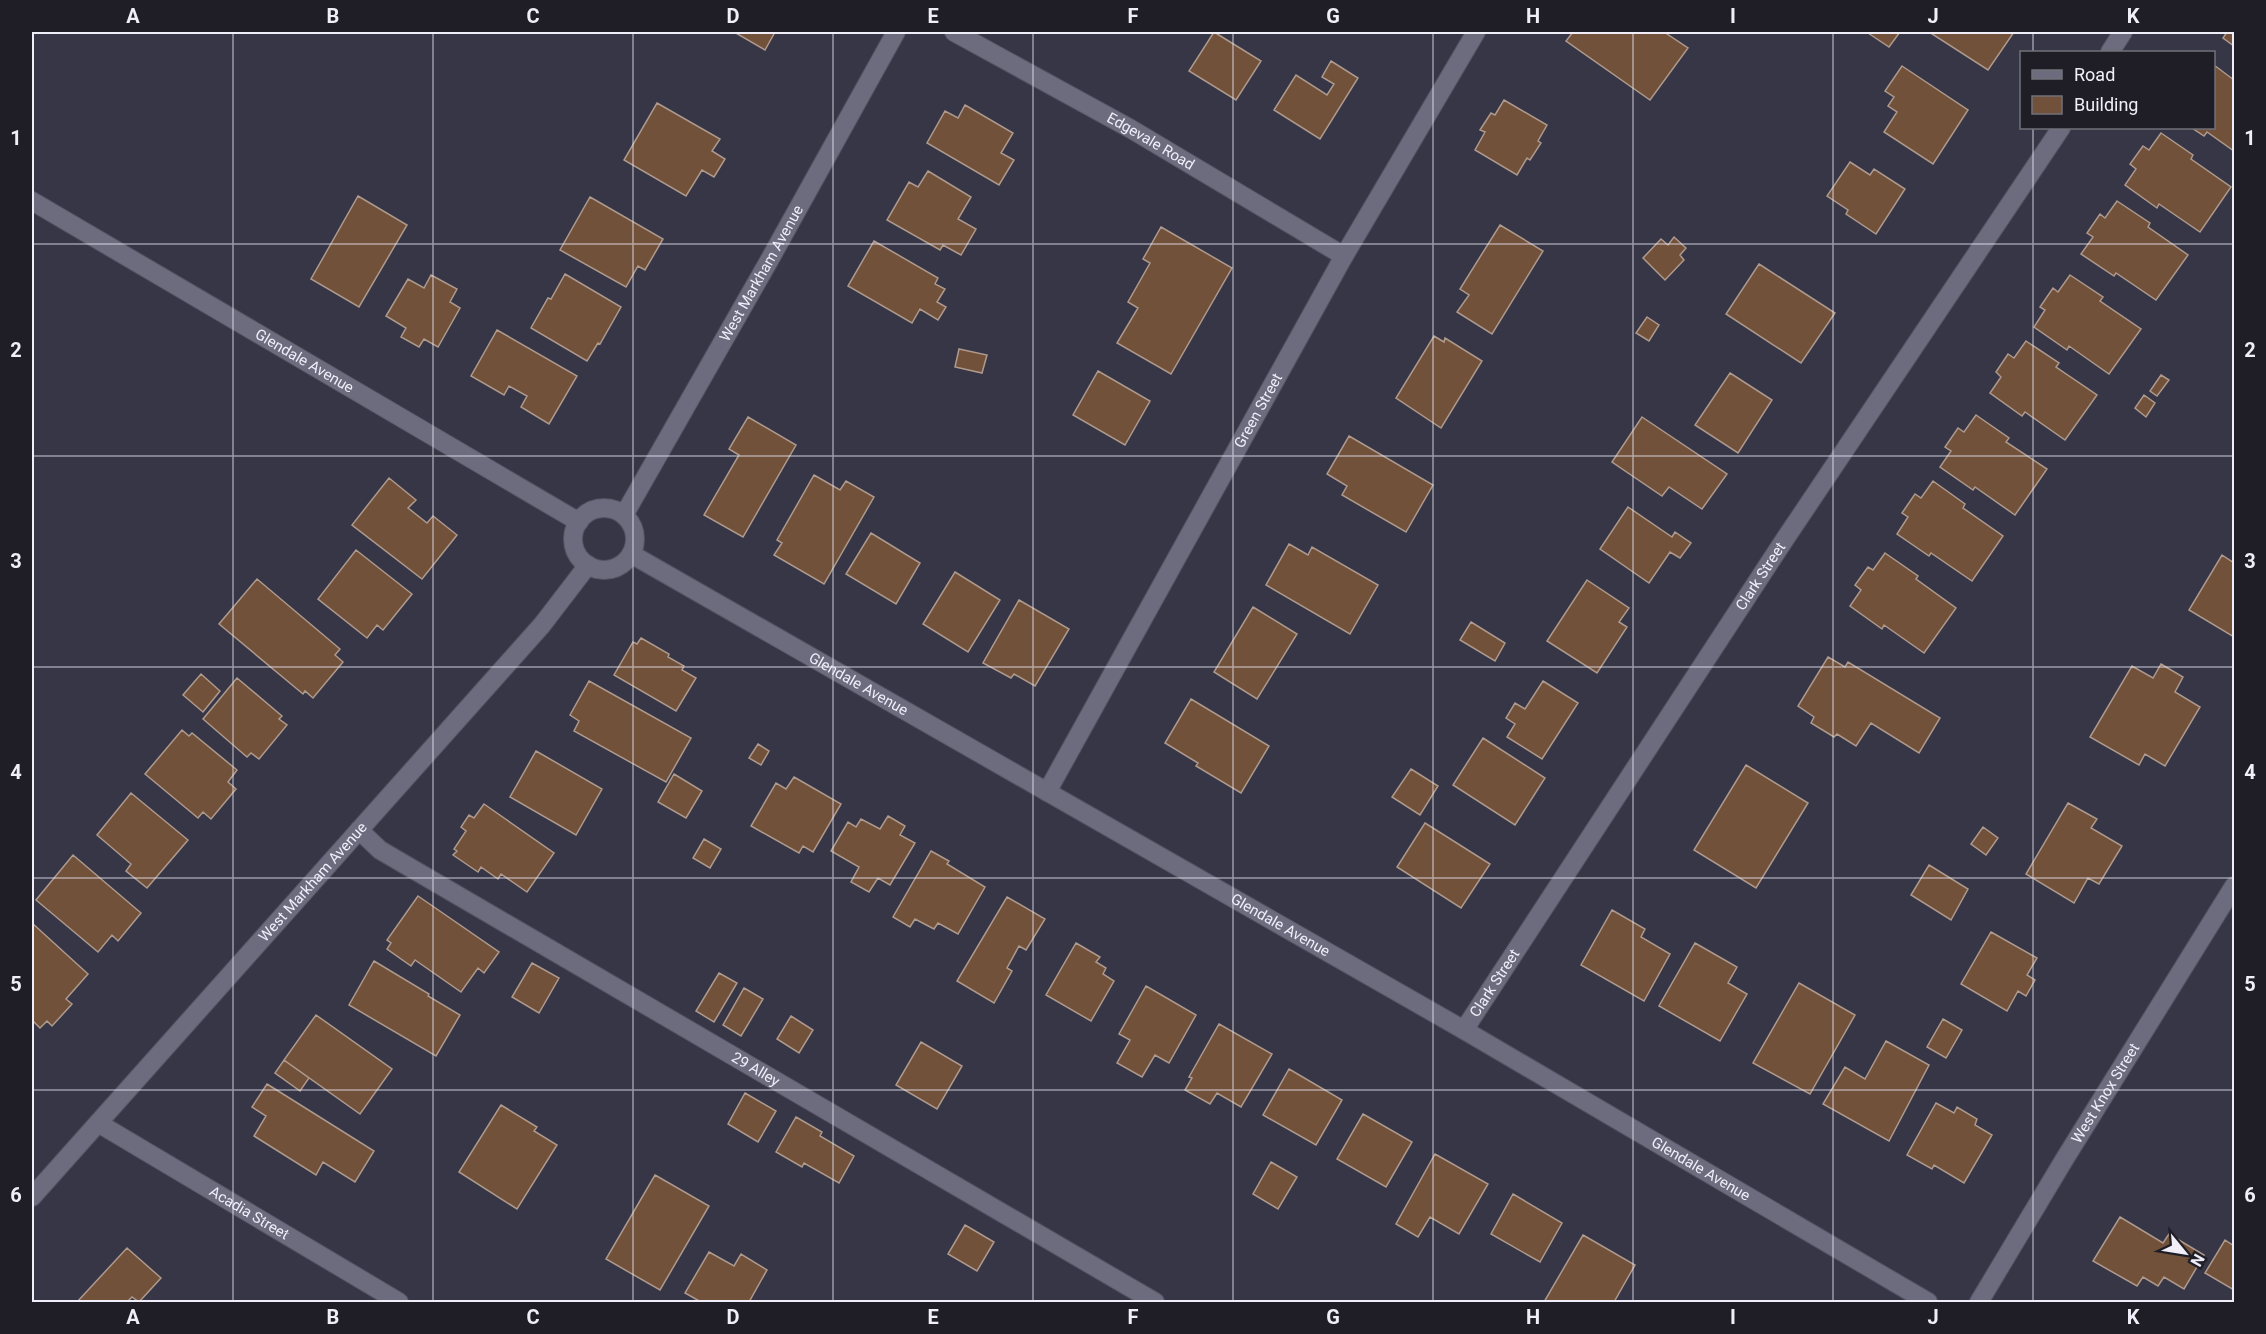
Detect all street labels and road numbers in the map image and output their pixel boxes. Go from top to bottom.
street label: Edgevale Road [1104,109,1198,174]
street label: West Markham Avenue [716,202,807,345]
street label: Glendale Avenue [252,325,357,397]
street label: Green Street [1230,370,1286,451]
street label: Clark Street [1732,539,1789,614]
street label: Glendale Avenue [806,649,911,719]
street label: West Markham Avenue [255,819,371,945]
street label: Glendale Avenue [1228,890,1333,961]
street label: Clark Street [1466,946,1523,1021]
street label: West Knox Street [2068,1040,2143,1147]
street label: 29 Alley [728,1048,783,1090]
street label: Glendale Avenue [1648,1133,1753,1205]
street label: Acadia Street [206,1182,292,1244]

